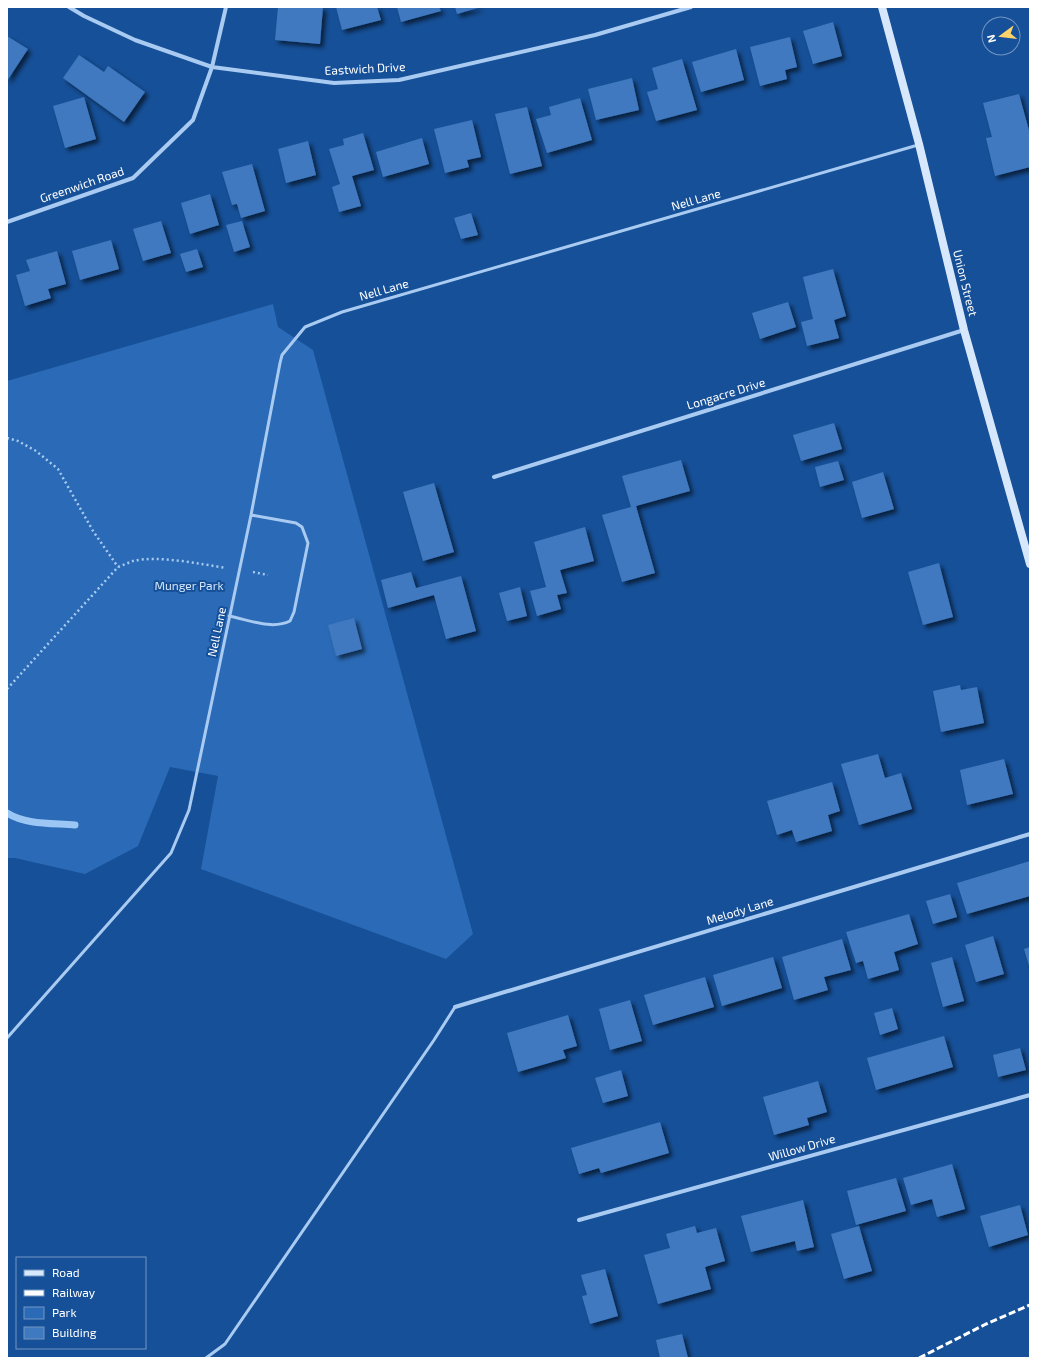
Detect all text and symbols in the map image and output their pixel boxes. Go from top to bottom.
north arrow [981,16,1021,56]
text: N [984,33,998,44]
street label: Eastwich Drive [324,59,406,77]
street label: Greenwich Road [38,163,126,205]
street label: Nell Lane [669,185,722,213]
street label: Union Street [951,248,981,318]
street label: Nell Lane [357,275,410,303]
street label: Longacre Drive [685,374,767,412]
park label: Munger Park [154,578,224,592]
street label: Nell Lane [204,606,228,658]
street label: Melody Lane [705,893,775,927]
street label: Willow Drive [767,1131,837,1163]
legend [16,1257,146,1349]
text: Road [52,1265,80,1279]
text: Railway [52,1285,96,1299]
text: Park [52,1305,77,1319]
text: Building [52,1325,97,1339]

